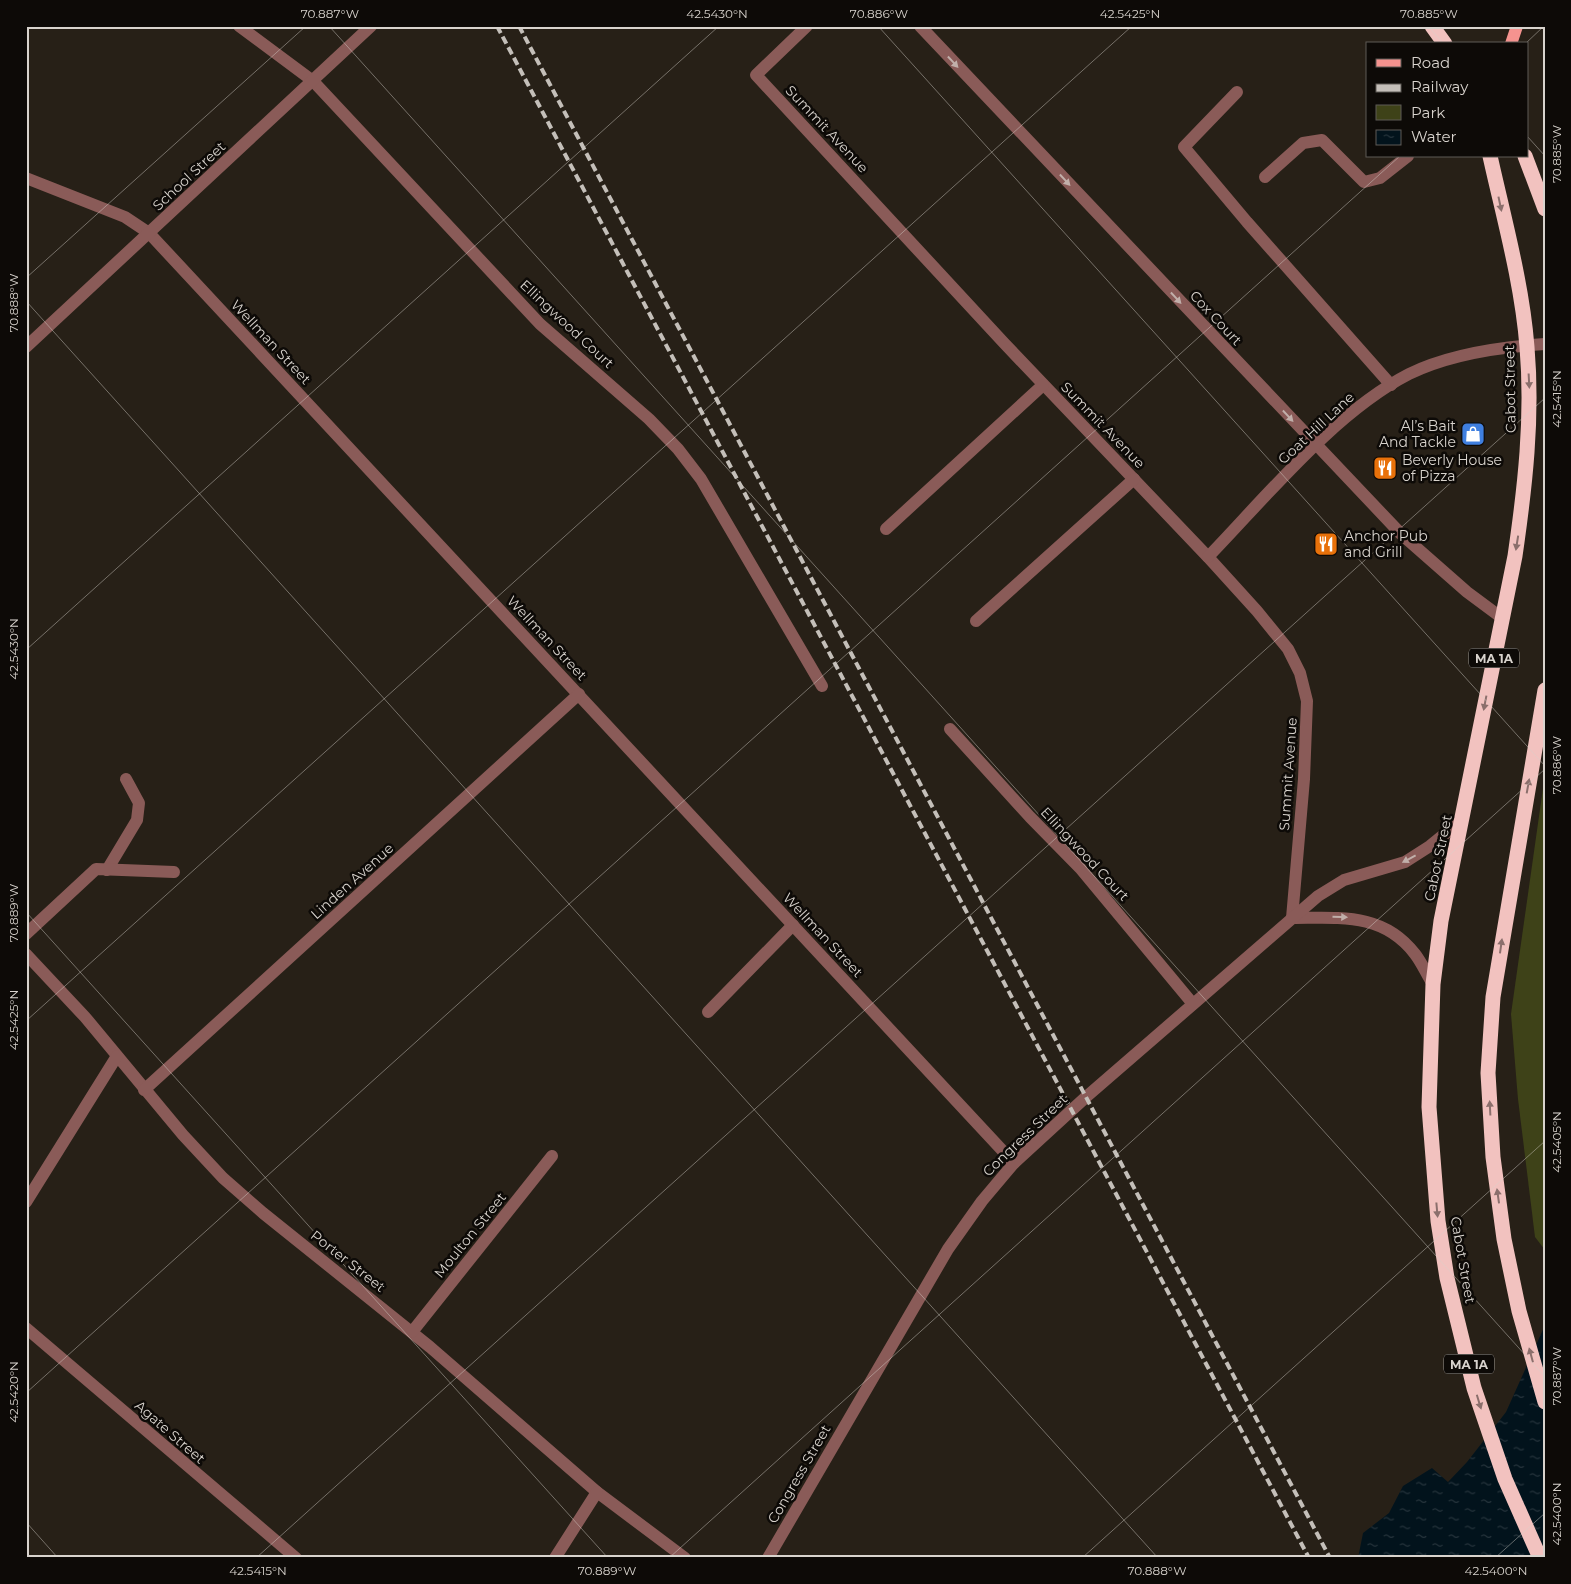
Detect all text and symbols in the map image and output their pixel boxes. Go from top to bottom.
text: 70.887°W [301,6,359,21]
text: 42.5430°N [686,6,748,21]
text: 70.886°W [850,6,908,21]
text: 42.5425°N [1100,6,1160,21]
text: 70.885°W [1400,6,1458,21]
legend [1366,42,1528,158]
text: Road [1411,53,1450,72]
one-way arrow [947,55,959,67]
text: Railway [1411,77,1469,96]
street label: Summit Avenue [782,81,872,177]
text: Park [1411,103,1445,122]
text: 70.885°W [1549,125,1564,183]
text: Water [1411,127,1457,146]
street label: School Street [149,137,229,214]
one-way arrow [1059,174,1071,186]
one-way arrow [1497,196,1505,212]
text: 70.888°W [6,274,21,332]
street label: Ellingwood Court [516,276,618,372]
street label: Cox Court [1186,287,1246,349]
one-way arrow [1170,292,1182,304]
street label: Wellman Street [227,296,315,388]
street label: Cabot Street [1500,345,1520,433]
text: 42.5415°N [1549,370,1564,428]
one-way arrow [1525,374,1533,390]
street label: Summit Avenue [1057,378,1149,472]
street label: Goat Hill Lane [1274,388,1358,468]
one-way arrow [1282,410,1294,422]
place label: Al’s Bait And Tackle [1379,417,1456,451]
shop icon: Al’s Bait And Tackle [1460,421,1486,447]
place label: Beverly House of Pizza [1402,451,1502,485]
restaurant icon: Beverly House of Pizza [1372,455,1398,481]
place label: Anchor Pub and Grill [1344,527,1428,561]
restaurant icon: Anchor Pub and Grill [1313,531,1339,557]
one-way arrow [1512,535,1520,551]
street label: Wellman Street [503,592,591,684]
text: 42.5430°N [6,618,21,680]
road number: MA 1A [1469,648,1519,668]
one-way arrow [1481,695,1489,710]
street label: Summit Avenue [1275,717,1301,831]
text: 70.886°W [1549,736,1564,794]
one-way arrow [1525,778,1533,794]
street label: Ellingwood Court [1037,803,1133,905]
street label: Cabot Street [1420,813,1456,903]
street label: Linden Avenue [307,839,397,923]
one-way arrow [1401,855,1416,863]
text: 70.889°W [6,884,21,942]
street label: Wellman Street [779,889,867,981]
one-way arrow [1333,914,1349,922]
one-way arrow [1497,938,1505,954]
text: 42.5425°N [6,990,21,1050]
street label: Congress Street [979,1090,1071,1180]
one-way arrow [1486,1100,1494,1116]
text: 42.5405°N [1549,1111,1564,1173]
street label: Moulton Street [430,1188,510,1281]
one-way arrow [1494,1188,1502,1204]
one-way arrow [1433,1202,1441,1218]
street label: Cabot Street [1446,1215,1480,1305]
street label: Porter Street [307,1226,389,1296]
text: 70.887°W [1549,1347,1564,1405]
one-way arrow [1526,1348,1534,1363]
road number: MA 1A [1444,1355,1494,1374]
text: 42.5420°N [6,1361,21,1423]
one-way arrow [1476,1395,1483,1410]
street label: Agate Street [131,1396,209,1468]
street label: Congress Street [763,1421,835,1527]
text: 42.5400°N [1549,1483,1564,1545]
text: 42.5415°N [229,1563,287,1578]
text: 70.889°W [578,1563,636,1578]
text: 70.888°W [1128,1563,1186,1578]
text: 42.5400°N [1465,1563,1527,1578]

